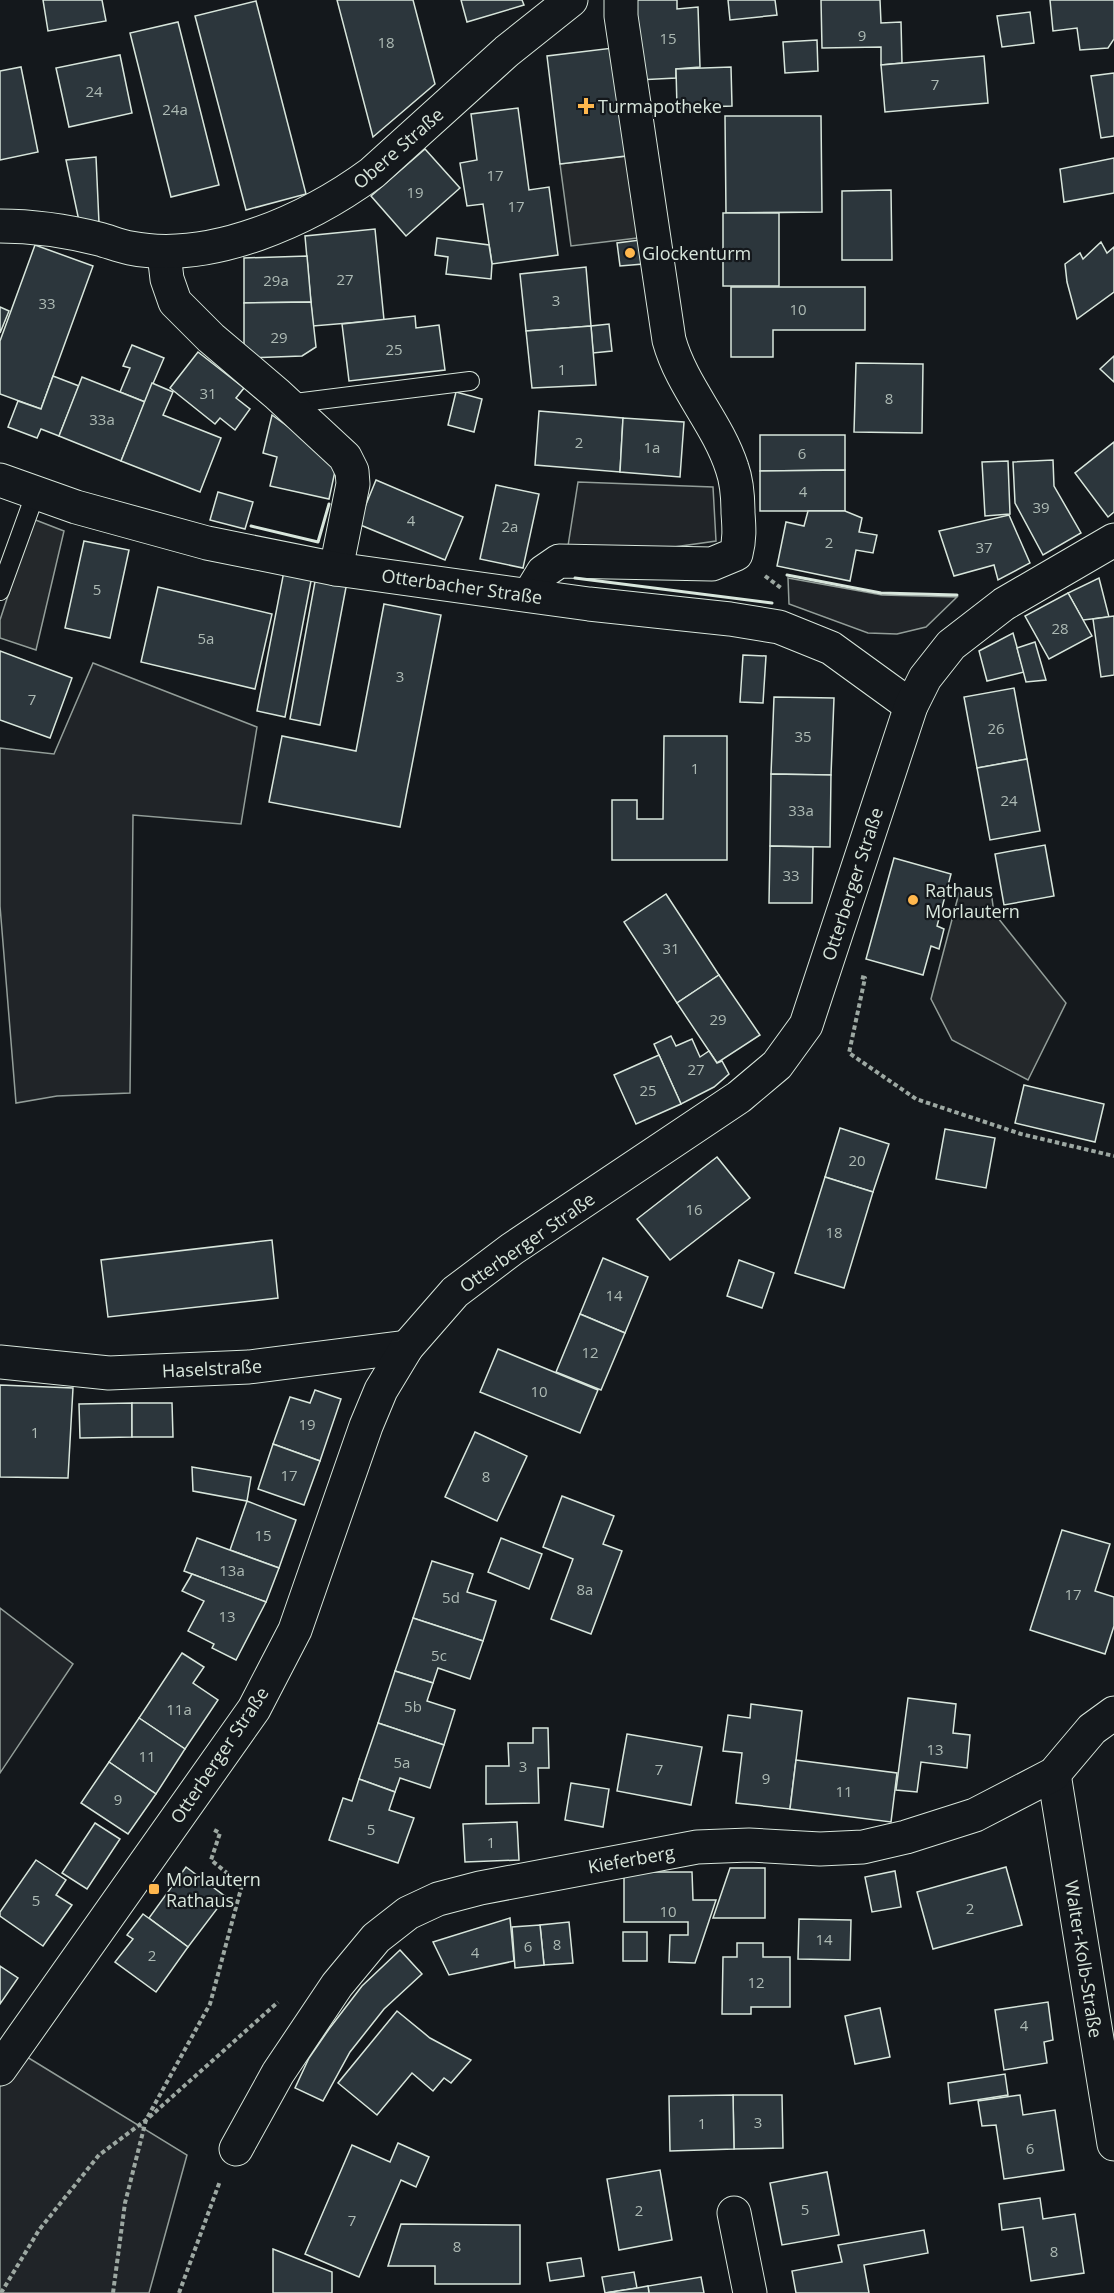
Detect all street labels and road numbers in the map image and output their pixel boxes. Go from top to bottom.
street label: Obere Straße [348,102,448,194]
street label: Otterbacher Straße [380,563,544,609]
street label: Otterberger Straße [816,804,888,964]
street label: Otterberger Straße [455,1186,599,1298]
street label: Haselstraße [161,1353,263,1383]
street label: Otterberger Straße [164,1682,274,1828]
street label: Kieferberg [586,1840,676,1878]
street label: Walter-Kolb-Straße [1060,1879,1108,2039]

